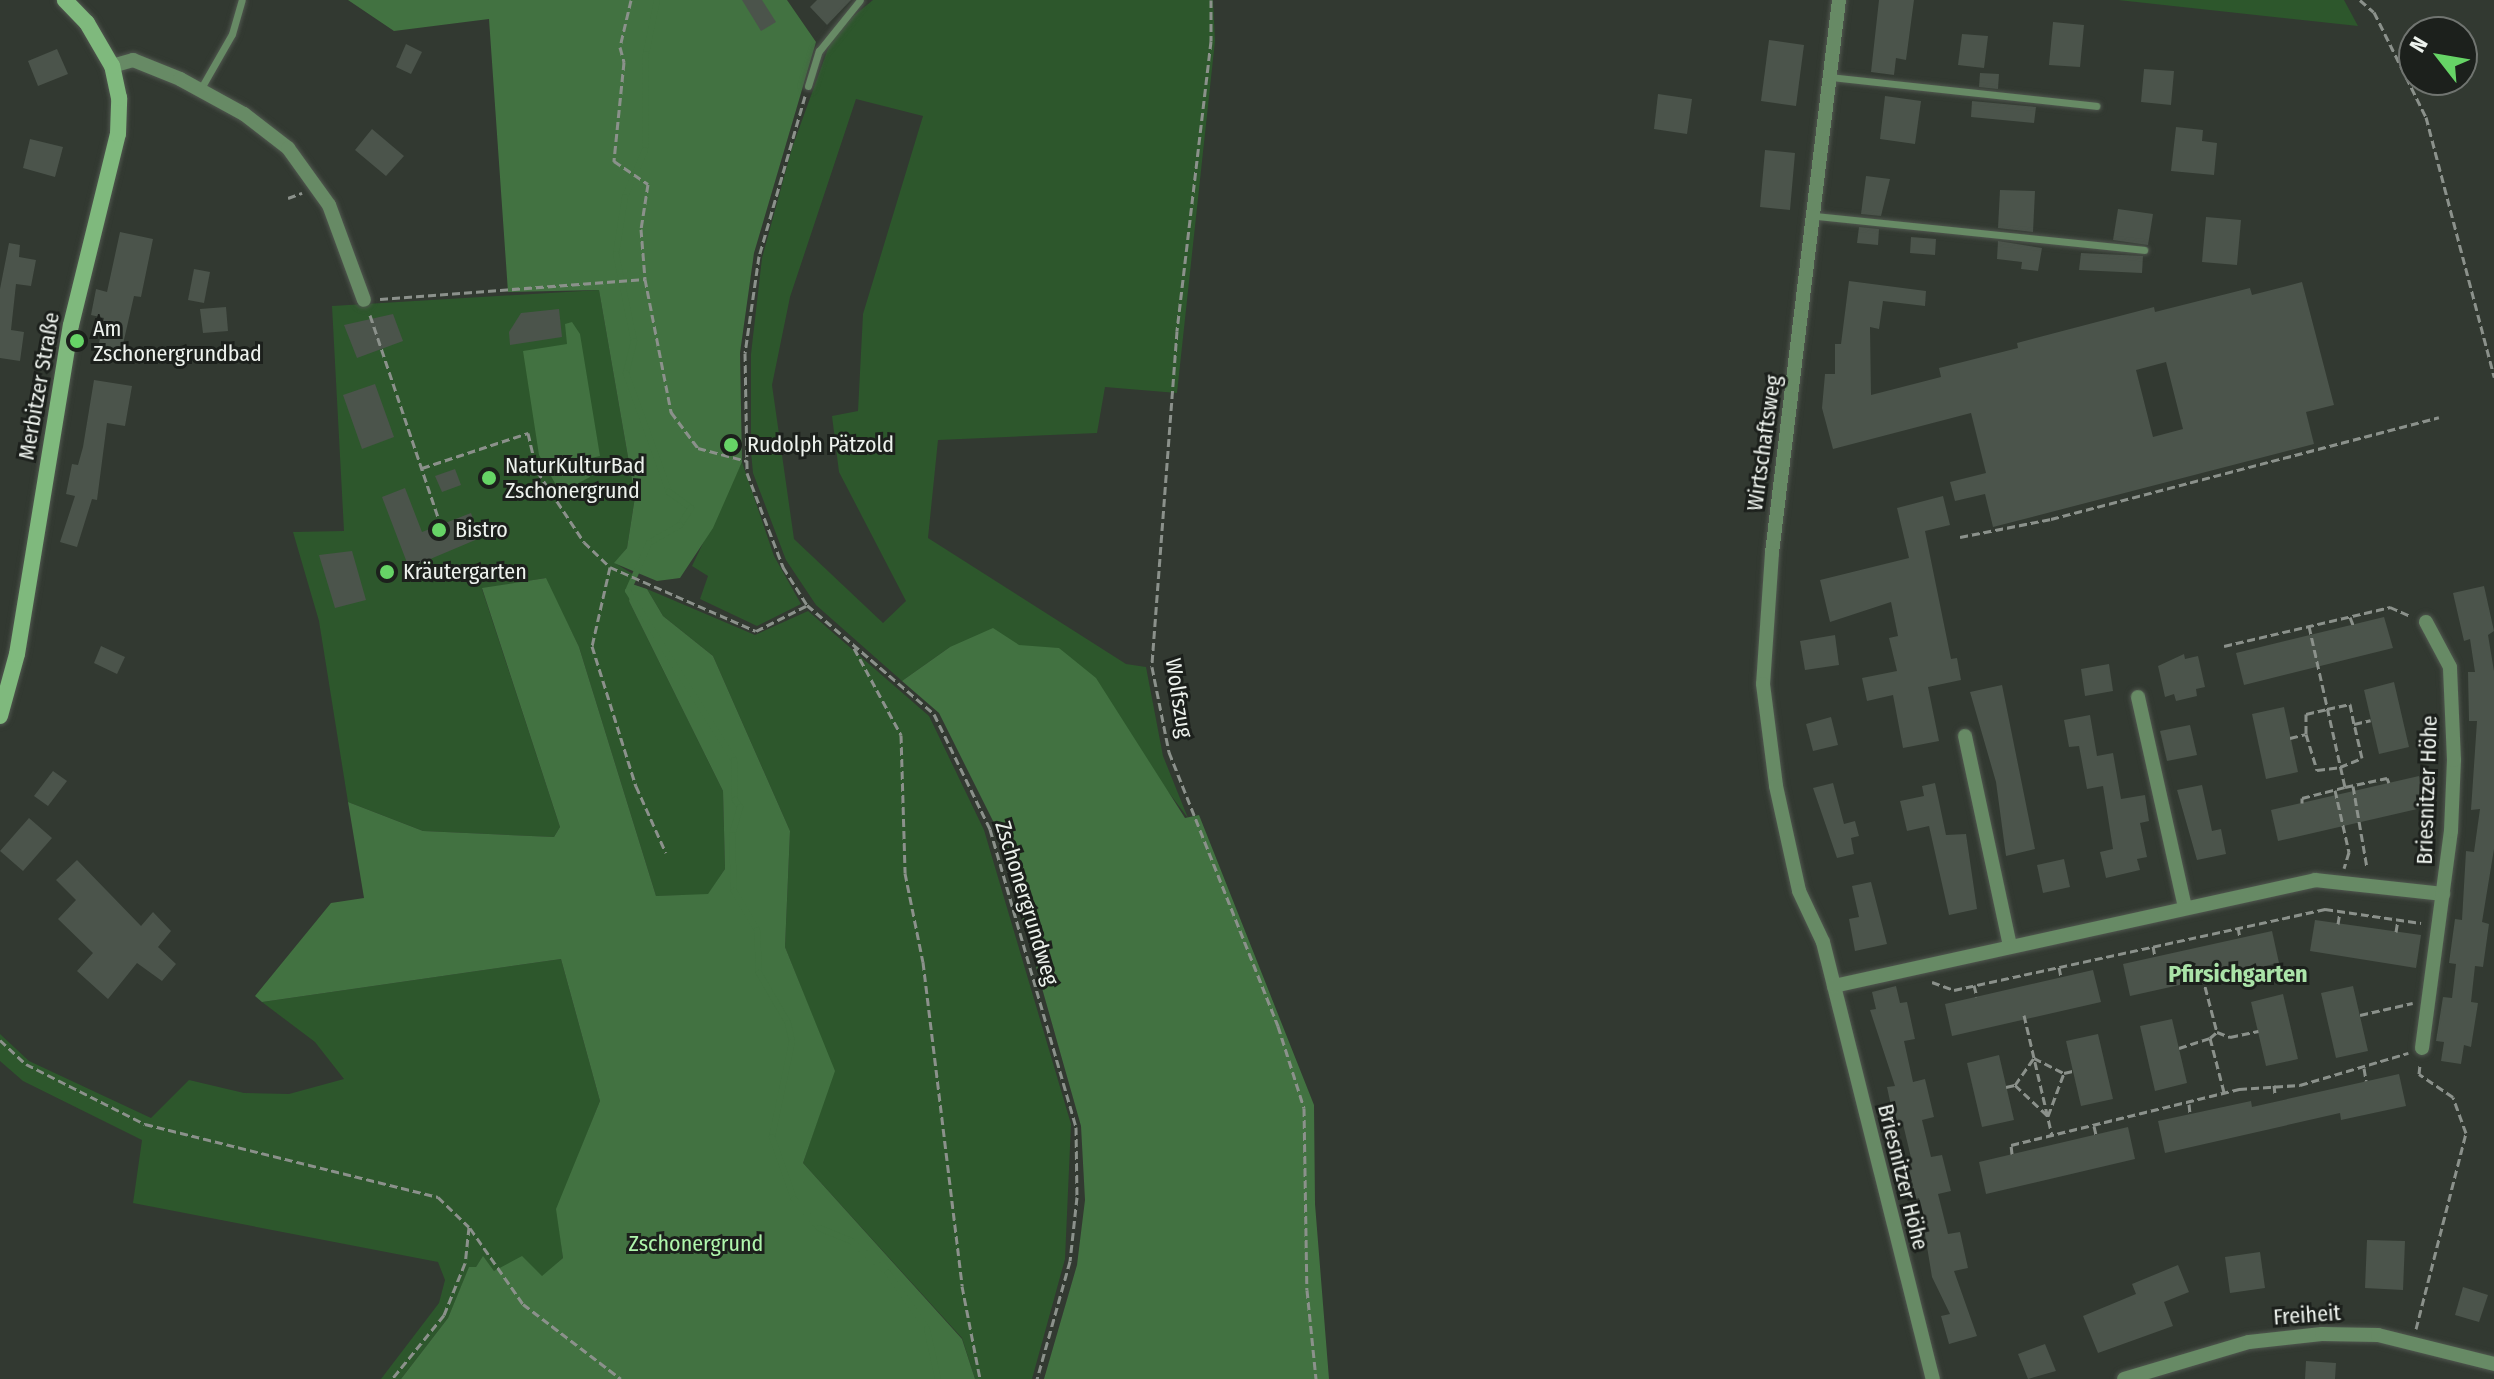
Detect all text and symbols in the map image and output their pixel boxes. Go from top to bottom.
north arrow [2398,16,2478,96]
text: N [2404,32,2434,57]
street label: Merbitzer Straße [13,310,65,462]
place label: Am Zschonergrundbad [93,315,262,366]
marker: Am Zschonergrundbad [68,332,86,350]
street label: Wirtschaftsweg [1741,373,1787,513]
place label: Rudolph Pätzold [747,432,894,458]
marker: Rudolph Pätzold [722,436,740,454]
place label: NaturKulturBad Zschonergrund [505,452,645,504]
marker: NaturKulturBad Zschonergrund [480,469,498,487]
place label: Bistro [455,517,508,543]
marker: Bistro [430,521,448,539]
place label: Kräutergarten [403,559,527,585]
marker: Kräutergarten [378,563,396,581]
street label: Wolfszug [1160,656,1198,740]
street label: Briesnitzer Höhe [2411,715,2443,865]
street label: Zschonergrundweg [989,818,1065,988]
district label: Pfirsichgarten [2168,961,2308,989]
street label: Briesnitzer Höhe [1872,1101,1934,1253]
park label: Zschonergrund [629,1231,763,1257]
street label: Freiheit [2272,1299,2342,1331]

